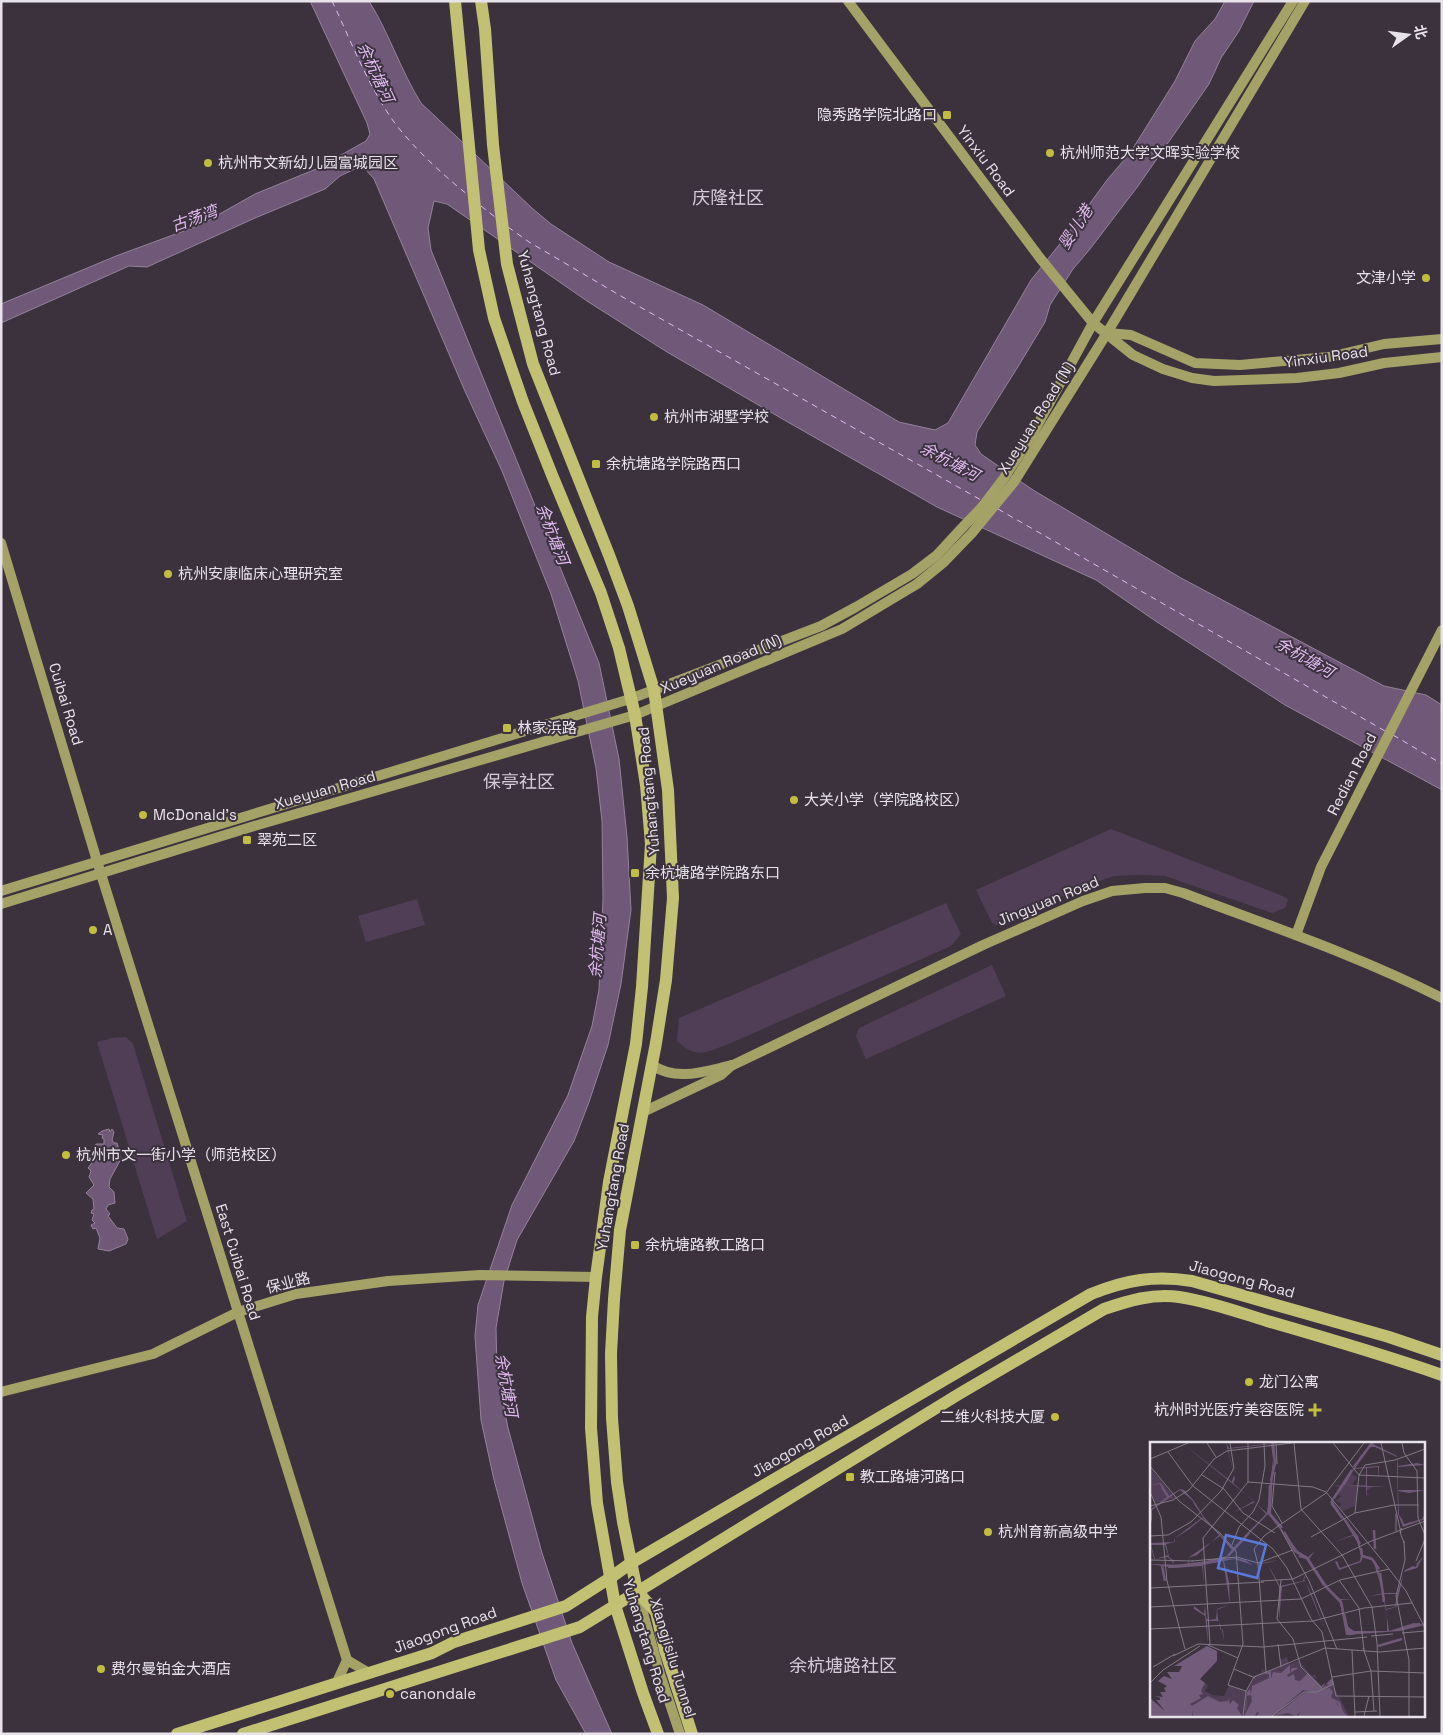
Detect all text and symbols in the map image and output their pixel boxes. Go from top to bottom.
north arrow [1383,10,1433,60]
text: 北 [1410,23,1431,41]
water label: 余杭塘河 [353,39,400,108]
place label: 隐秀路学院北路口 [817,105,937,124]
marker: 隐秀路学院北路口 [941,109,953,121]
street label: Yinxiu Road [953,121,1019,200]
place label: 杭州师范大学文晖实验学校 [1060,143,1240,162]
marker: 杭州师范大学文晖实验学校 [1044,147,1056,159]
place label: 杭州市文新幼儿园富城园区 [218,153,398,172]
marker: 杭州市文新幼儿园富城园区 [202,157,214,169]
district label: 庆隆社区 [692,186,764,209]
water label: 古荡湾 [168,199,223,237]
water label: 婴儿港 [1054,200,1098,253]
street label: Yuhangtang Road [514,248,565,378]
place label: 文津小学 [1356,268,1416,287]
marker: 文津小学 [1420,272,1432,284]
street label: Yinxiu Road [1283,341,1369,372]
street label: Xueyuan Road (N) [993,358,1079,478]
place label: 杭州市湖墅学校 [664,407,769,426]
marker: 杭州市湖墅学校 [648,411,660,423]
water label: 余杭塘河 [917,437,986,487]
place label: 余杭塘路学院路西口 [606,454,741,473]
marker: 余杭塘路学院路西口 [590,458,602,470]
water label: 余杭塘河 [531,501,575,571]
place label: 杭州安康临床心理研究室 [178,564,343,583]
marker: 杭州安康临床心理研究室 [162,568,174,580]
street label: Xueyuan Road (N) [658,630,784,698]
water label: 余杭塘河 [1272,632,1340,684]
street label: Cuibai Road [45,660,88,747]
place label: 林家浜路 [517,718,577,737]
marker: 林家浜路 [501,722,513,734]
street label: Yuhangtang Road [633,726,664,856]
street label: Redian Road [1323,729,1380,818]
street label: Xueyuan Road [272,766,378,813]
district label: 保亭社区 [483,770,555,793]
place label: 大关小学（学院路校区） [804,790,969,809]
marker: 大关小学（学院路校区） [788,794,800,806]
place label: McDonald's [153,805,237,824]
marker: McDonald's [137,809,149,821]
place label: 翠苑二区 [257,830,317,849]
marker: 翠苑二区 [241,834,253,846]
place label: 余杭塘路学院路东口 [645,863,780,882]
marker: 余杭塘路学院路东口 [629,867,641,879]
street label: Jingyuan Road [994,871,1102,930]
water label: 余杭塘河 [584,910,611,979]
place label: A [103,920,113,939]
marker: A [87,924,99,936]
street label: Yuhangtang Road [592,1122,633,1252]
place label: 杭州市文一街小学（师范校区） [76,1145,286,1164]
marker: 杭州市文一街小学（师范校区） [60,1149,72,1161]
street label: East Cuibai Road [212,1201,265,1322]
place label: 余杭塘路教工路口 [645,1235,765,1254]
marker: 余杭塘路教工路口 [629,1239,641,1251]
street label: Jiaogong Road [1187,1255,1297,1302]
street label: 保业路 [264,1268,312,1297]
water label: 余杭塘河 [491,1352,523,1421]
place label: 龙门公寓 [1259,1372,1319,1391]
marker: 龙门公寓 [1243,1376,1255,1388]
place label: 杭州时光医疗美容医院 [1154,1400,1304,1419]
marker: 杭州时光医疗美容医院 [1308,1403,1322,1417]
place label: 二维火科技大厦 [940,1407,1045,1426]
street label: Jiaogong Road [748,1410,852,1481]
marker: 二维火科技大厦 [1049,1411,1061,1423]
inset map [1150,1442,1426,1718]
place label: 教工路塘河路口 [860,1467,965,1486]
marker: 教工路塘河路口 [844,1471,856,1483]
place label: 杭州育新高级中学 [998,1522,1118,1541]
marker: 杭州育新高级中学 [982,1526,994,1538]
street label: Yuhangtang Road [619,1576,674,1705]
street label: Xiangjisilu Tunnel [646,1596,701,1720]
street label: Jiaogong Road [391,1602,499,1657]
district label: 余杭塘路社区 [789,1654,897,1677]
place label: 费尔曼铂金大酒店 [111,1659,231,1678]
marker: 费尔曼铂金大酒店 [95,1663,107,1675]
place label: canondale [400,1684,476,1703]
marker: canondale [384,1688,396,1700]

